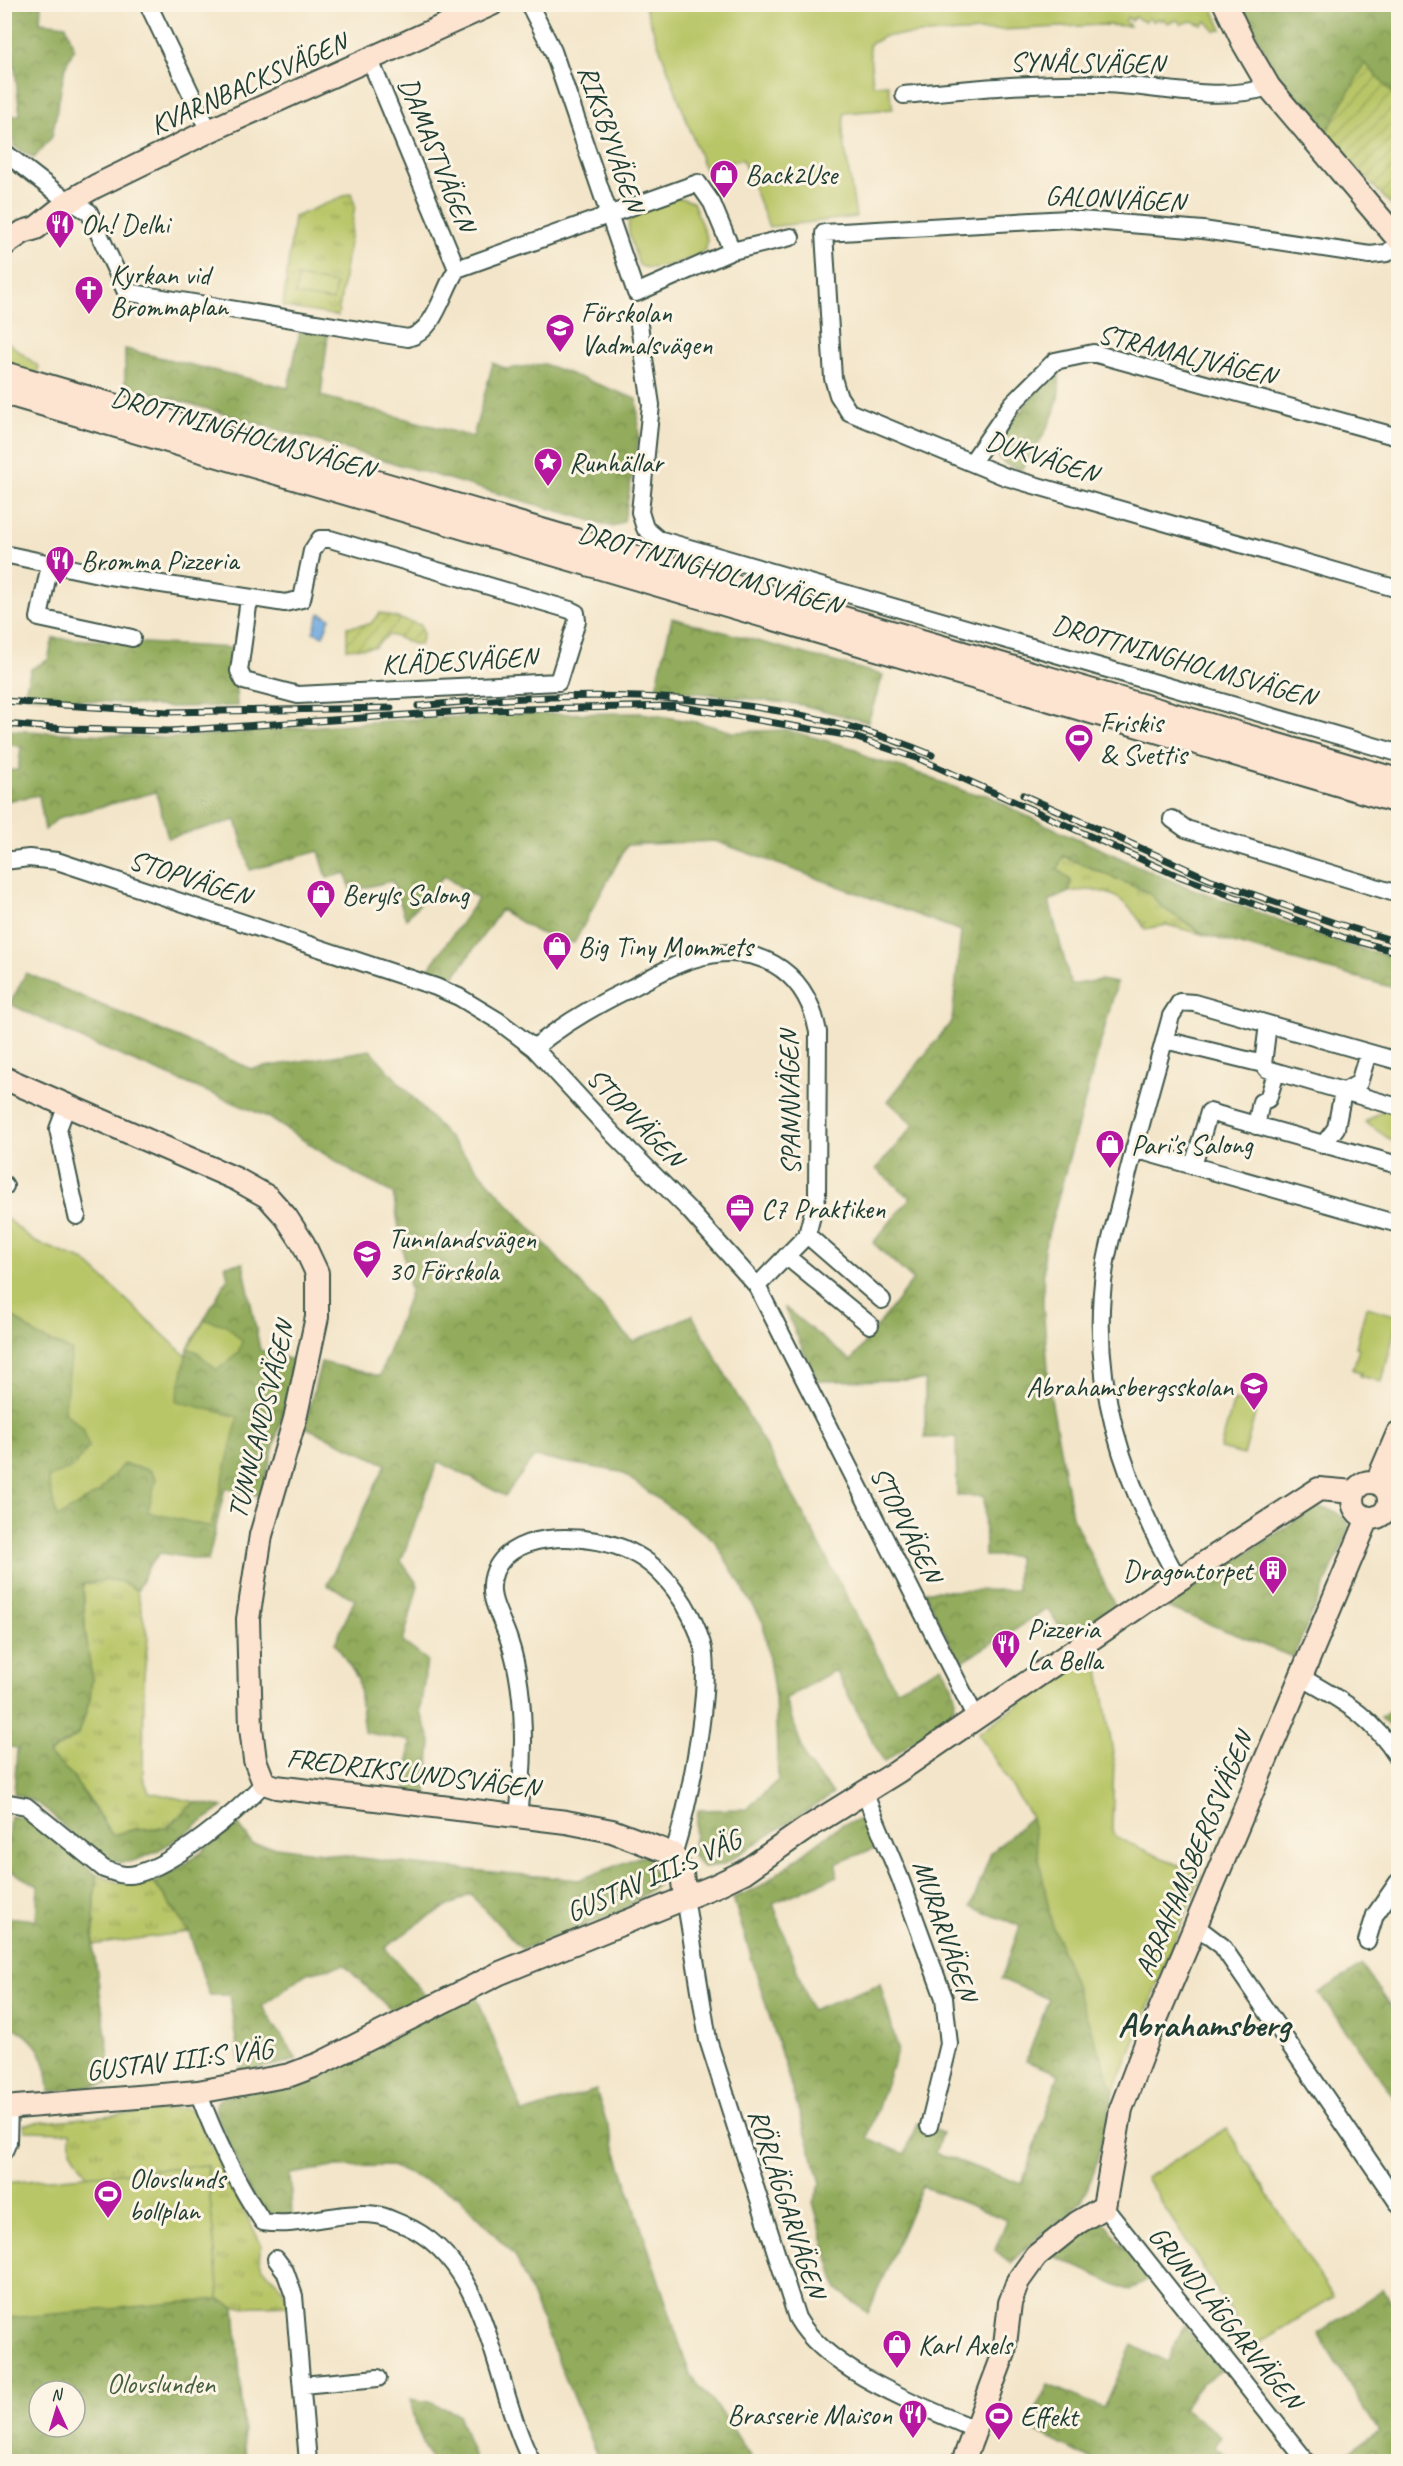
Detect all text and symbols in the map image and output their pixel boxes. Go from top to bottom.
street label: KVARNBACKSVÄGEN [145,23,356,142]
street label: SYNÅLSVÄGEN [1010,44,1168,81]
street label: RIKSBYVÄGEN [570,61,654,220]
street label: DAMASTVÄGEN [391,72,486,240]
place label: Back2Use [745,157,839,192]
shop icon: Back2Use [708,158,740,200]
street label: GALONVÄGEN [1044,177,1190,220]
place label: Oh! Delhi [81,207,173,242]
restaurant icon: Oh! Delhi [44,208,76,250]
place label: Kyrkan vid Brommaplan [110,257,229,324]
church icon: Kyrkan vid Brommaplan [73,274,105,316]
place label: Förskolan Vadmalsvägen [581,295,713,362]
school or university icon: Förskolan Vadmalsvägen [544,312,576,354]
street label: STRAMALJVÄGEN [1095,316,1283,394]
street label: DROTTNINGHOLMSVÄGEN [107,378,382,488]
street label: DUKVÄGEN [981,422,1106,492]
place label: Runhällar [569,445,665,480]
place icon: Runhällar [532,446,564,488]
street label: DROTTNINGHOLMSVÄGEN [574,514,849,624]
place label: Bromma Pizzeria [81,543,241,578]
restaurant icon: Bromma Pizzeria [44,544,76,586]
street label: DROTTNINGHOLMSVÄGEN [1048,606,1323,716]
street label: KLÄDESVÄGEN [381,639,542,682]
place label: Friskis & Svettis [1100,705,1189,772]
sports icon: Friskis & Svettis [1063,722,1095,764]
street label: STOPVÄGEN [125,841,259,915]
place label: Beryls Salong [342,877,470,912]
shop icon: Beryls Salong [305,878,337,920]
place label: Big Tiny Mommets [578,929,755,964]
shop icon: Big Tiny Mommets [541,930,573,972]
street label: SPANNVÄGEN [771,1026,808,1175]
street label: STOPVÄGEN [580,1060,695,1178]
place label: Pari's Salong [1131,1127,1254,1162]
shop icon: Pari's Salong [1094,1128,1126,1170]
place label: C7 Praktiken [761,1191,886,1226]
office icon: C7 Praktiken [724,1192,756,1234]
place label: Tunnlandsvägen 30 Förskola [388,1221,537,1288]
school or university icon: Tunnlandsvägen 30 Förskola [351,1238,383,1280]
street label: TUNNLANDSVÄGEN [219,1314,303,1522]
place label: Abrahamsbergsskolan [1026,1369,1234,1404]
school or university icon: Abrahamsbergsskolan [1238,1370,1270,1412]
street label: STOPVÄGEN [863,1460,952,1592]
place label: Dragontorpet [1123,1553,1255,1588]
building icon: Dragontorpet [1257,1554,1289,1596]
place label: Pizzeria La Bella [1027,1611,1105,1678]
restaurant icon: Pizzeria La Bella [990,1628,1022,1670]
street label: ABRAHAMSBERGSVÄGEN [1126,1723,1262,1982]
street label: FREDRIKSLUNDSVÄGEN [285,1740,545,1806]
street label: GUSTAV III:S VÄG [560,1820,749,1930]
street label: MURARVÄGEN [905,1855,987,2009]
district label: Abrahamsberg [1118,2003,1294,2046]
street label: GUSTAV III:S VÄG [84,2030,278,2088]
street label: RÖRLÄGGARVÄGEN [741,2104,836,2306]
place label: Olovslunds bollplan [129,2161,228,2228]
sports icon: Olovslunds bollplan [92,2178,124,2220]
street label: GRUNDLÄGGARVÄGEN [1141,2219,1313,2419]
place label: Karl Axels [918,2327,1014,2362]
shop icon: Karl Axels [881,2328,913,2370]
park label: Olovslunden [107,2366,217,2401]
north arrow [27,2379,87,2439]
text: N [50,2384,65,2405]
place label: Brasserie Maison [727,2397,892,2432]
restaurant icon: Brasserie Maison [897,2398,929,2440]
place label: Effekt [1020,2399,1080,2434]
sports icon: Effekt [983,2400,1015,2442]

